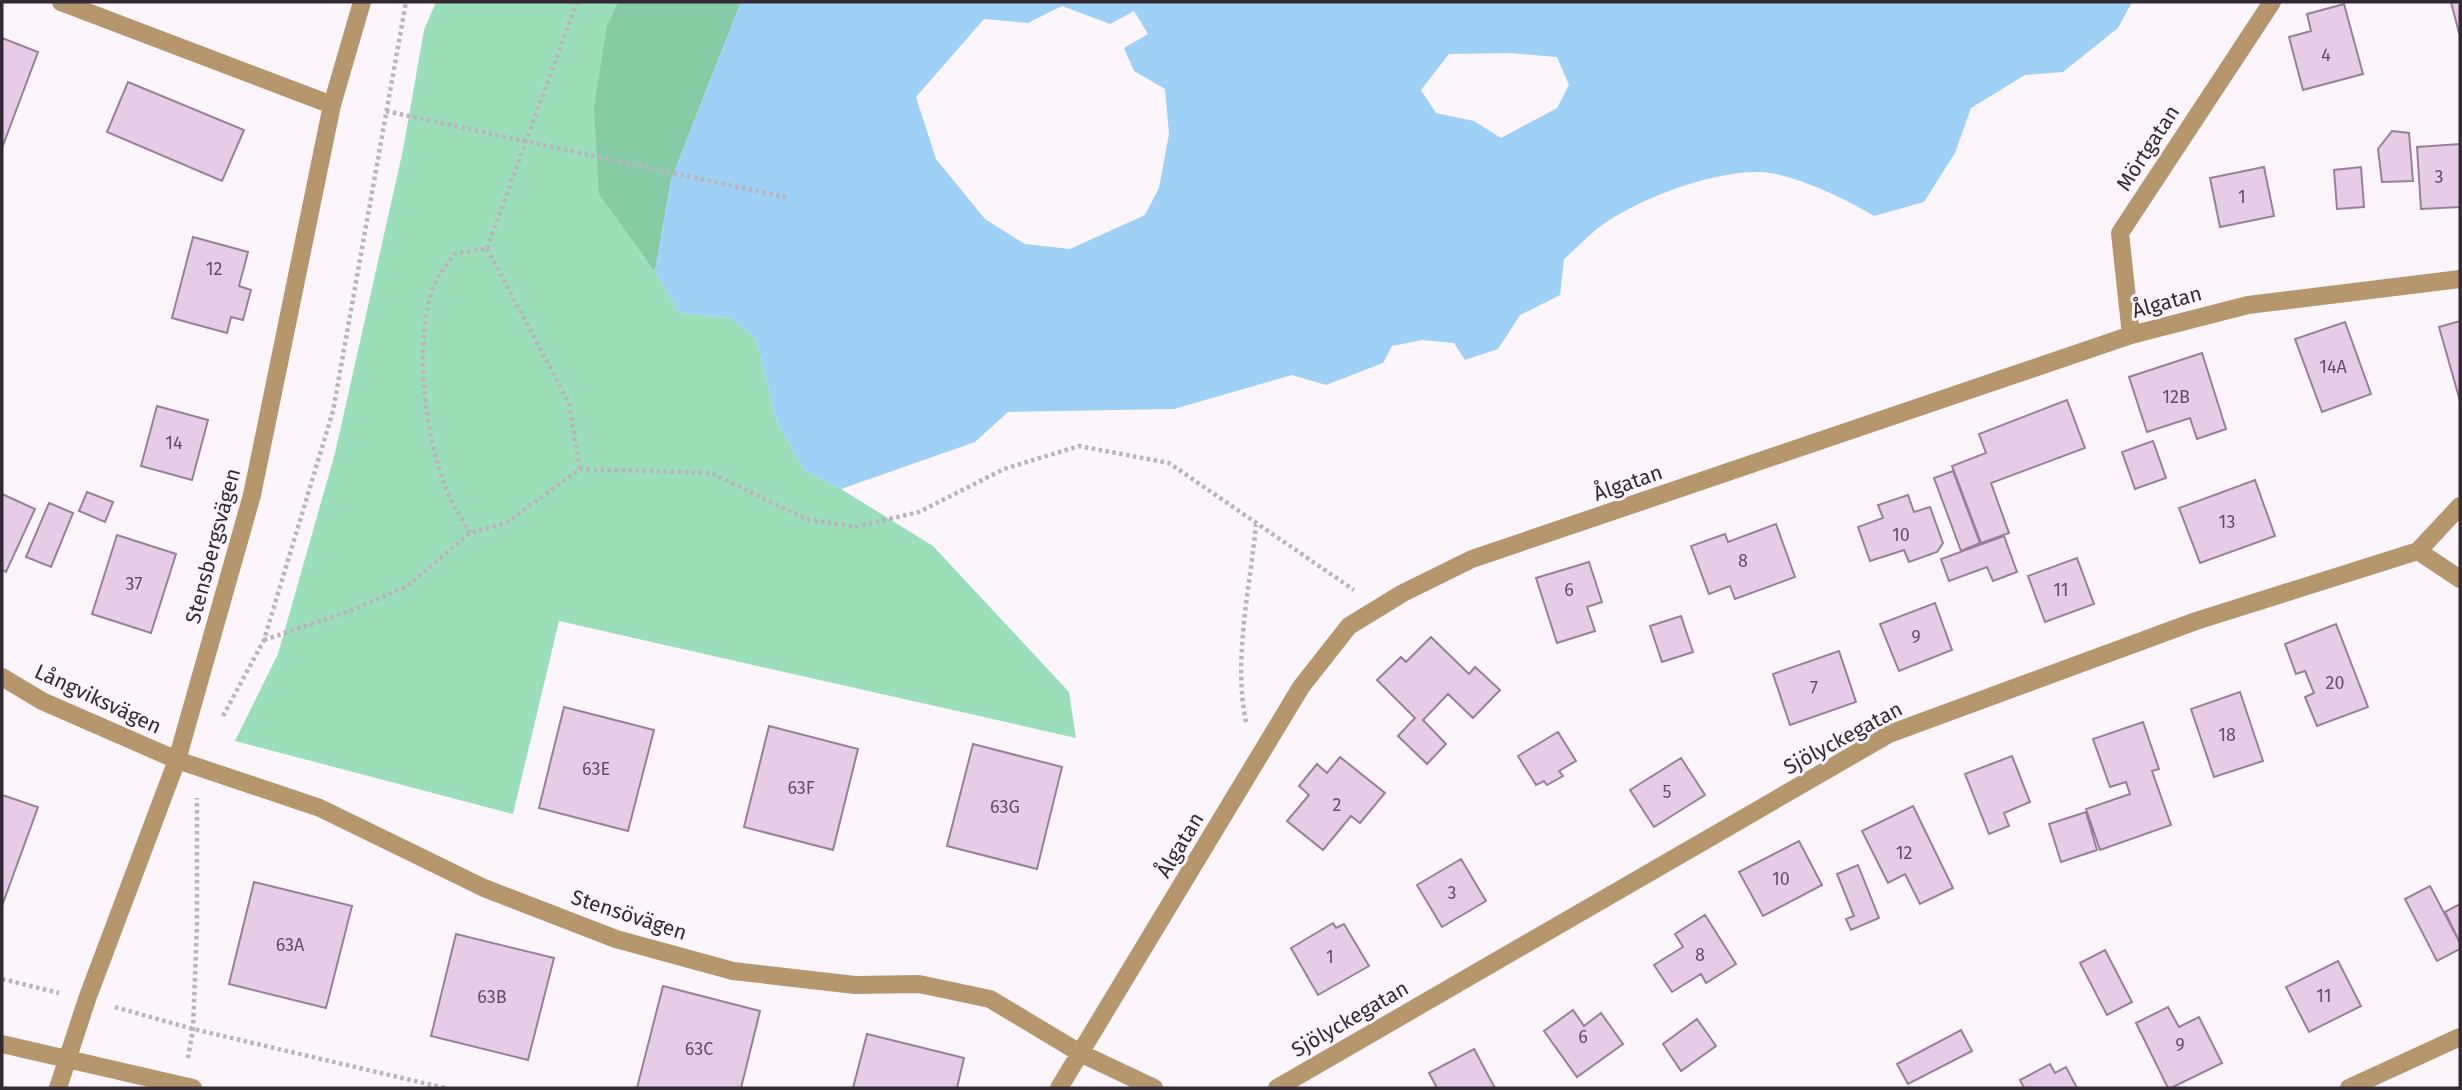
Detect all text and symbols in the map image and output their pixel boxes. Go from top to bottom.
house number: 4 [2321,44,2331,66]
street label: Mörtgatan [2111,100,2185,196]
house number: 3 [2435,166,2443,188]
house number: 1 [2238,186,2246,208]
house number: 12 [206,258,222,280]
street label: Ålgatan [2129,280,2205,324]
house number: 14A [2319,356,2348,378]
house number: 12B [2162,386,2190,408]
house number: 14 [165,432,183,454]
street label: Ålgatan [1590,459,1666,507]
street label: Stensbergsvägen [180,465,246,627]
house number: 13 [2219,511,2235,533]
house number: 10 [1892,524,1910,546]
house number: 8 [1738,550,1748,572]
house number: 37 [126,573,142,595]
house number: 6 [1564,579,1574,601]
house number: 11 [2053,579,2069,601]
house number: 9 [1911,626,1921,648]
street label: Långviksvägen [31,658,165,740]
house number: 20 [2326,672,2344,694]
house number: 7 [1810,677,1818,699]
street label: Sjölyckegatan [1779,696,1907,780]
house number: 18 [2218,724,2236,746]
house number: 63E [582,758,610,780]
house number: 63F [787,777,815,799]
house number: 5 [1662,781,1672,803]
house number: 2 [1333,794,1342,816]
house number: 63G [990,796,1020,818]
street label: Ålgatan [1150,808,1210,882]
house number: 12 [1896,842,1912,864]
house number: 10 [1772,868,1790,890]
house number: 3 [1448,882,1456,904]
street label: Stensövägen [568,884,690,946]
house number: 63A [276,934,305,956]
house number: 8 [1695,944,1705,966]
house number: 1 [1326,946,1334,968]
street label: Sjölyckegatan [1287,975,1413,1063]
house number: 11 [2316,985,2332,1007]
house number: 63B [477,986,507,1008]
house number: 6 [1578,1026,1588,1048]
house number: 9 [2175,1034,2185,1056]
house number: 63C [685,1038,713,1060]

